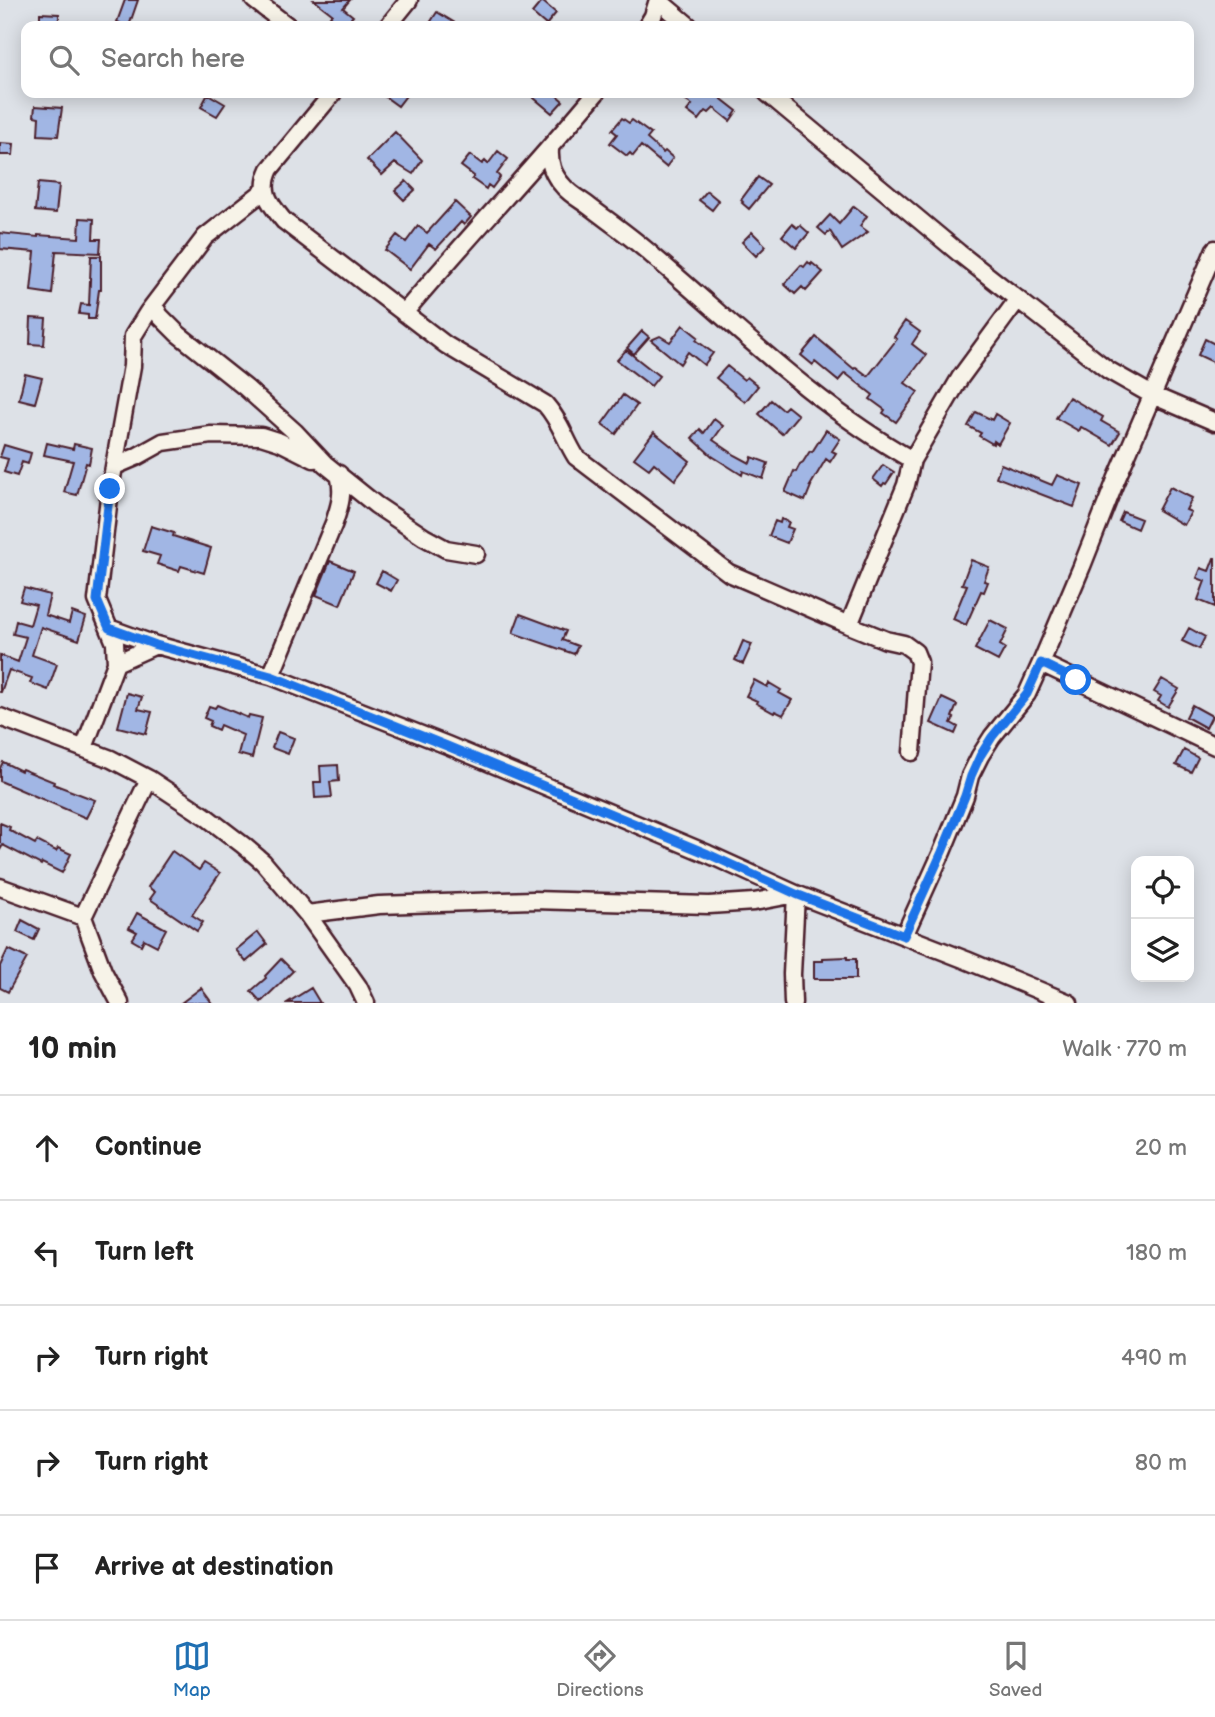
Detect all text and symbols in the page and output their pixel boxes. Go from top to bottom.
search box [21,21,1194,98]
icon: search [45,41,83,79]
text: Search here [101,44,245,75]
route end [94,473,125,504]
route start [1060,664,1091,695]
map controls [1131,856,1194,982]
button: locate [1131,856,1194,919]
button: layers [1131,919,1194,982]
text: 10 min [28,1031,117,1067]
text: Walk · 770 m [1062,1035,1187,1063]
icon: ahead [28,1129,66,1167]
text: Continue [95,1132,202,1163]
text: 20 m [1135,1134,1187,1162]
icon: left [28,1234,66,1272]
text: Turn left [95,1237,194,1268]
text: 180 m [1126,1239,1187,1267]
icon: right [28,1339,66,1377]
text: Turn right [95,1342,208,1373]
text: 490 m [1121,1344,1187,1372]
icon: right [28,1444,66,1482]
text: Turn right [95,1447,208,1478]
text: 80 m [1135,1449,1187,1477]
icon: arrive [28,1549,66,1587]
text: Arrive at destination [95,1552,334,1583]
tab: Map [173,1637,211,1702]
tab: Directions [556,1637,644,1702]
tab: Saved [989,1637,1042,1702]

